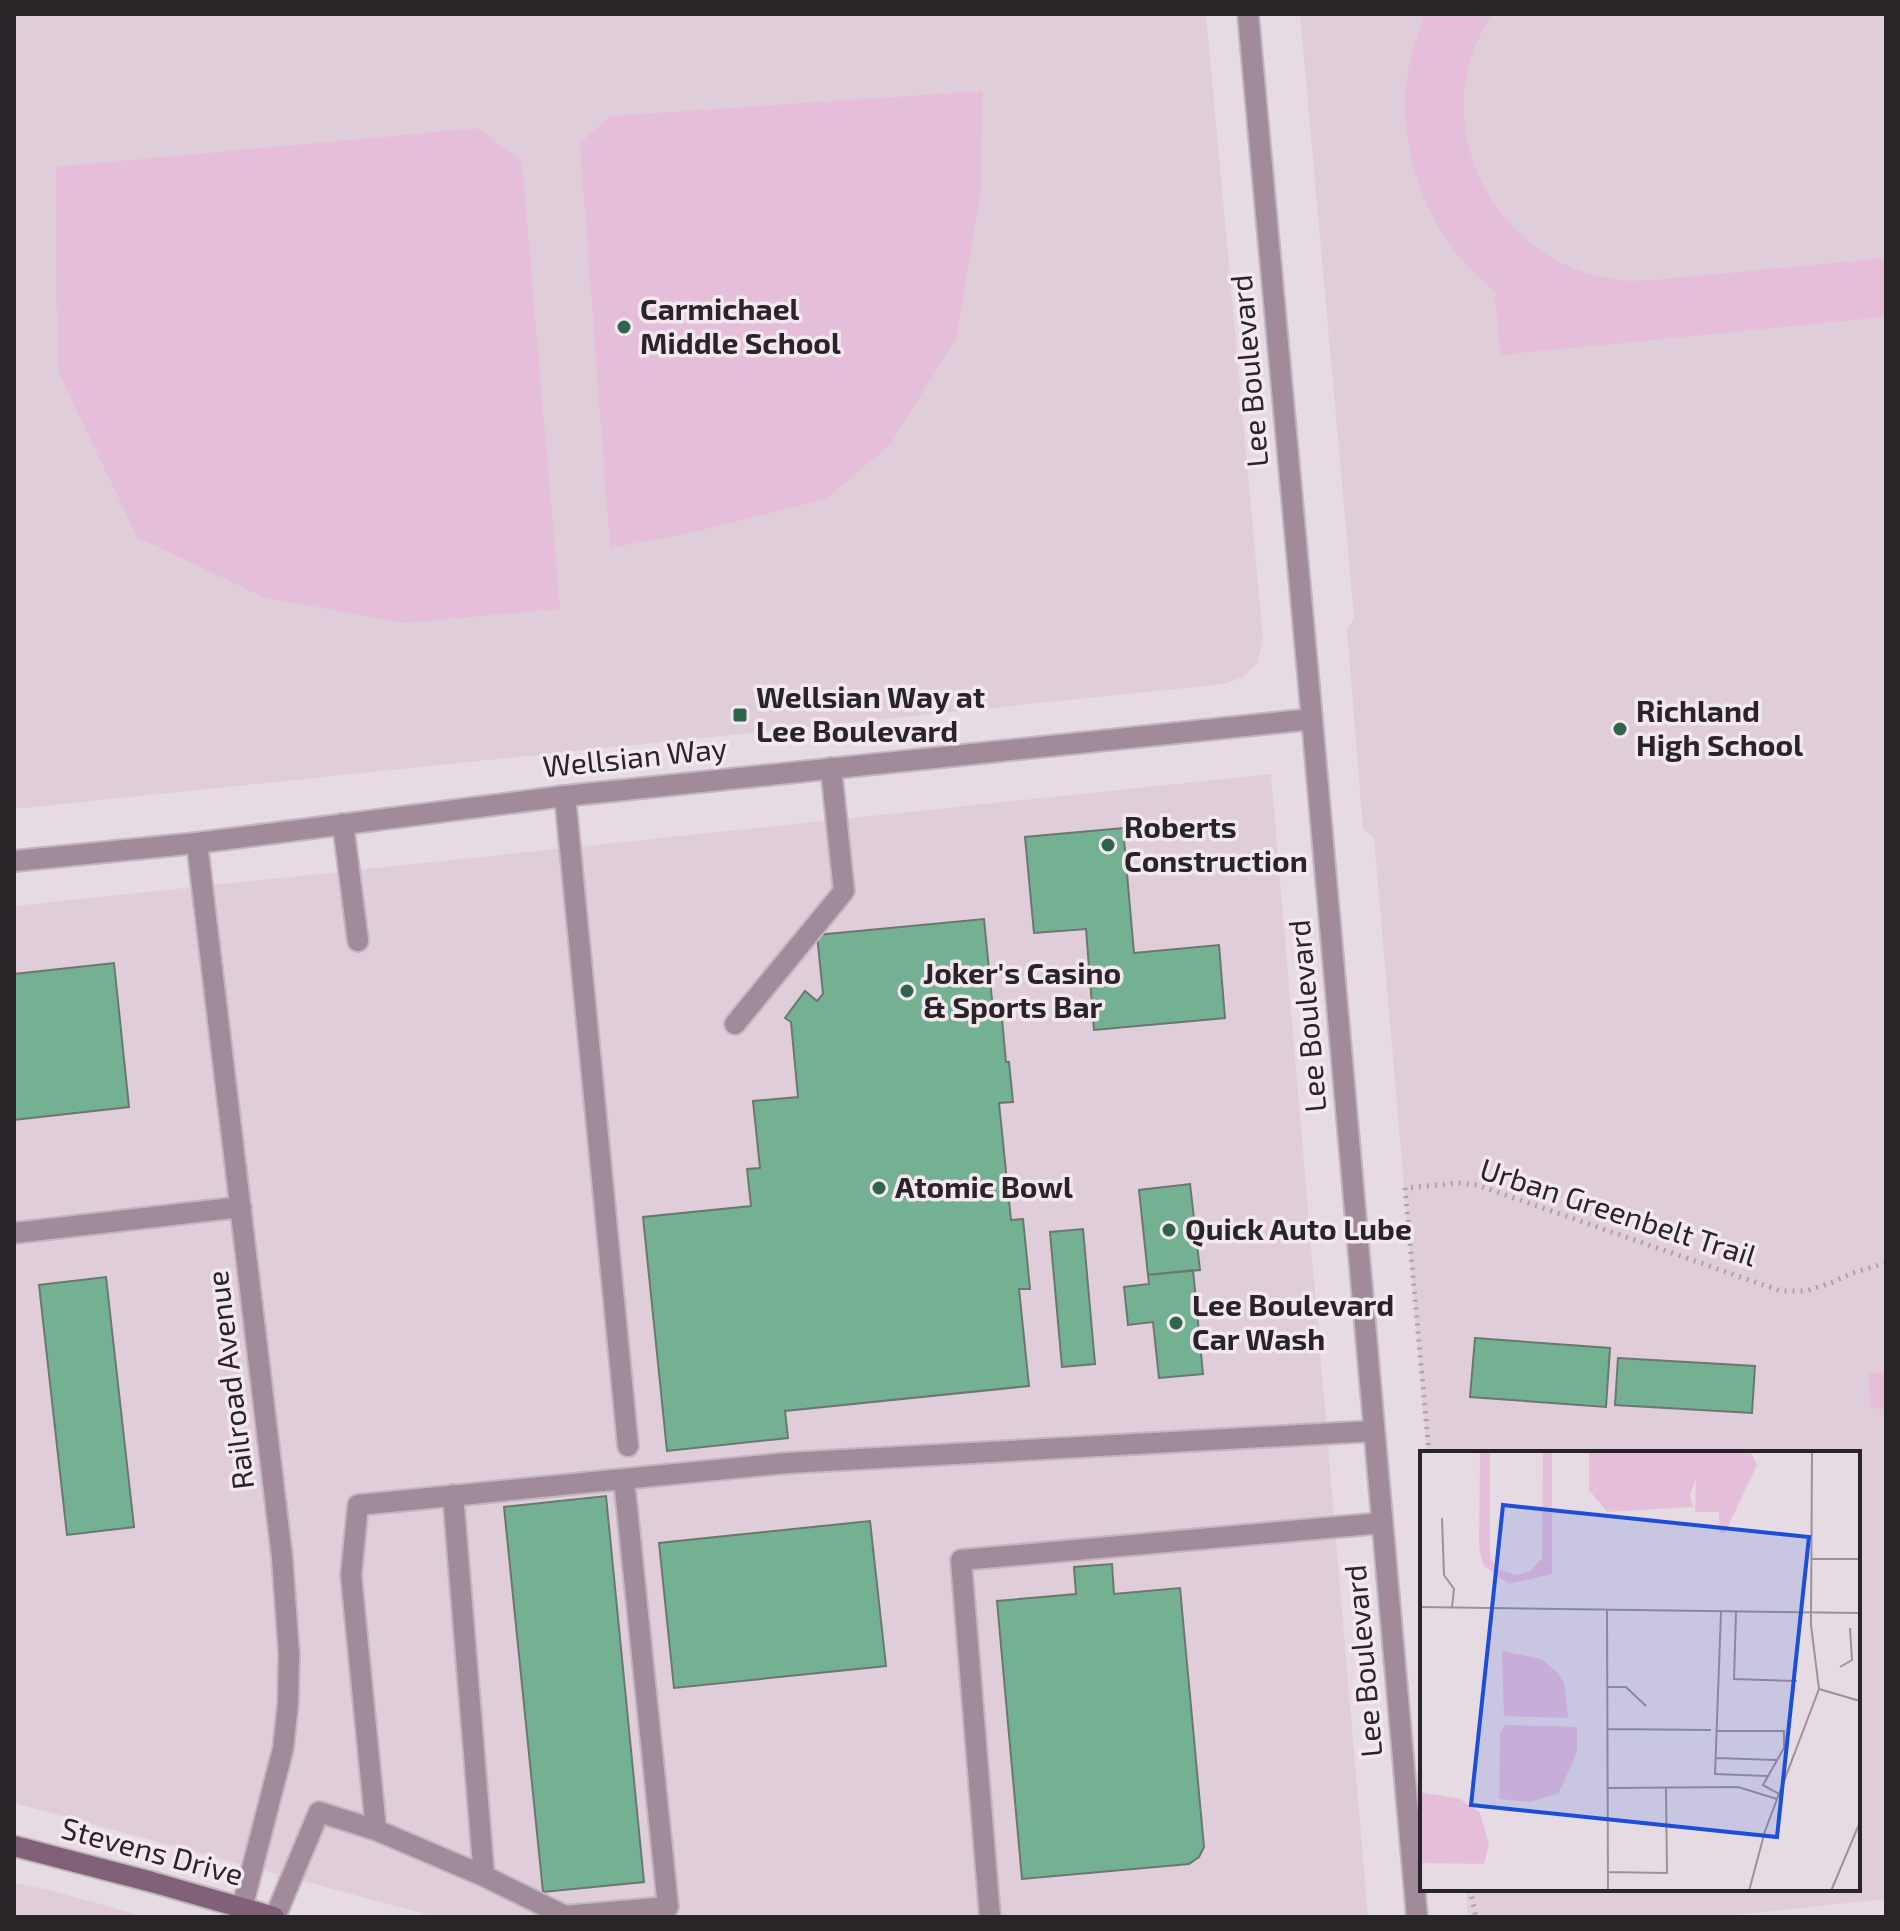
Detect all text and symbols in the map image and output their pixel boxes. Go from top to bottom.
street label: Lee Boulevard [1222,273,1274,469]
place label: Carmichael Middle School [640,290,841,360]
marker: Carmichael Middle School [615,318,633,336]
place label: Wellsian Way at Lee Boulevard [756,678,985,748]
place label: Richland High School [1636,692,1803,762]
marker: Wellsian Way at Lee Boulevard [731,706,749,724]
marker: Richland High School [1611,720,1629,738]
street label: Wellsian Way [541,728,729,784]
place label: Roberts Construction [1124,808,1308,878]
marker: Roberts Construction [1099,836,1117,854]
street label: Lee Boulevard [1280,918,1332,1114]
place label: Joker's Casino & Sports Bar [923,954,1121,1024]
marker: Joker's Casino & Sports Bar [898,982,916,1000]
street label: Urban Greenbelt Trail [1476,1149,1762,1273]
place label: Atomic Bowl [895,1168,1073,1204]
marker: Atomic Bowl [870,1179,888,1197]
place label: Quick Auto Lube [1185,1210,1412,1247]
marker: Quick Auto Lube [1160,1221,1178,1239]
street label: Railroad Avenue [198,1269,260,1492]
place label: Lee Boulevard Car Wash [1192,1286,1394,1356]
marker: Lee Boulevard Car Wash [1167,1314,1185,1332]
inset map [1420,1451,1860,1891]
street label: Lee Boulevard [1336,1563,1388,1759]
street label: Stevens Drive [58,1809,247,1892]

